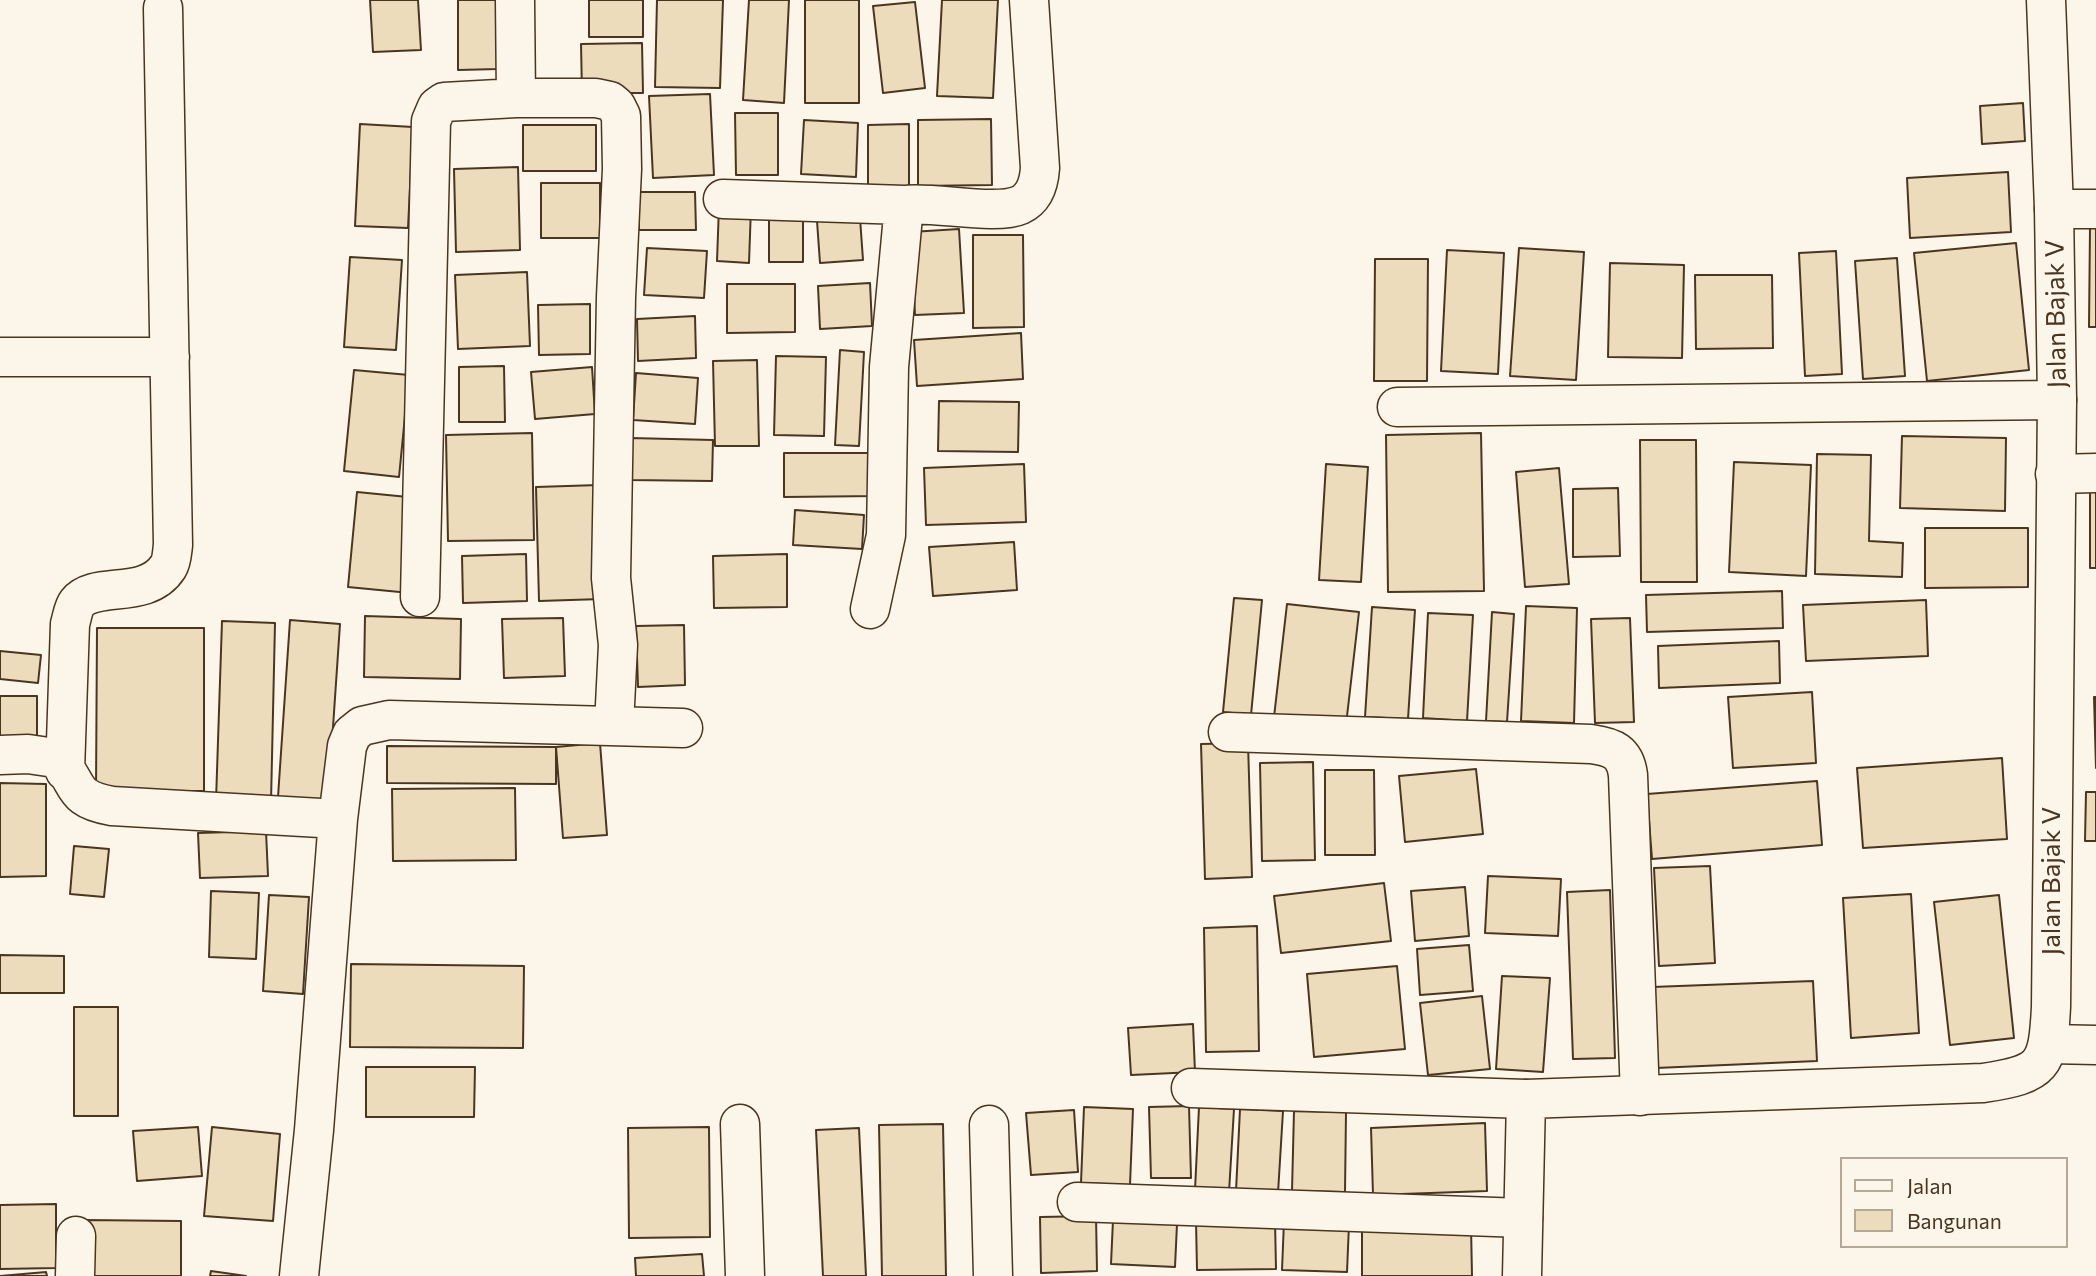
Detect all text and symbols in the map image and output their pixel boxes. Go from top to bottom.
street label: Jalan Bajak V [2039,239,2073,389]
street label: Jalan Bajak V [2035,807,2067,955]
legend [1840,1157,2068,1248]
text: Jalan [1907,1173,1952,1198]
text: Bangunan [1907,1208,2002,1233]

